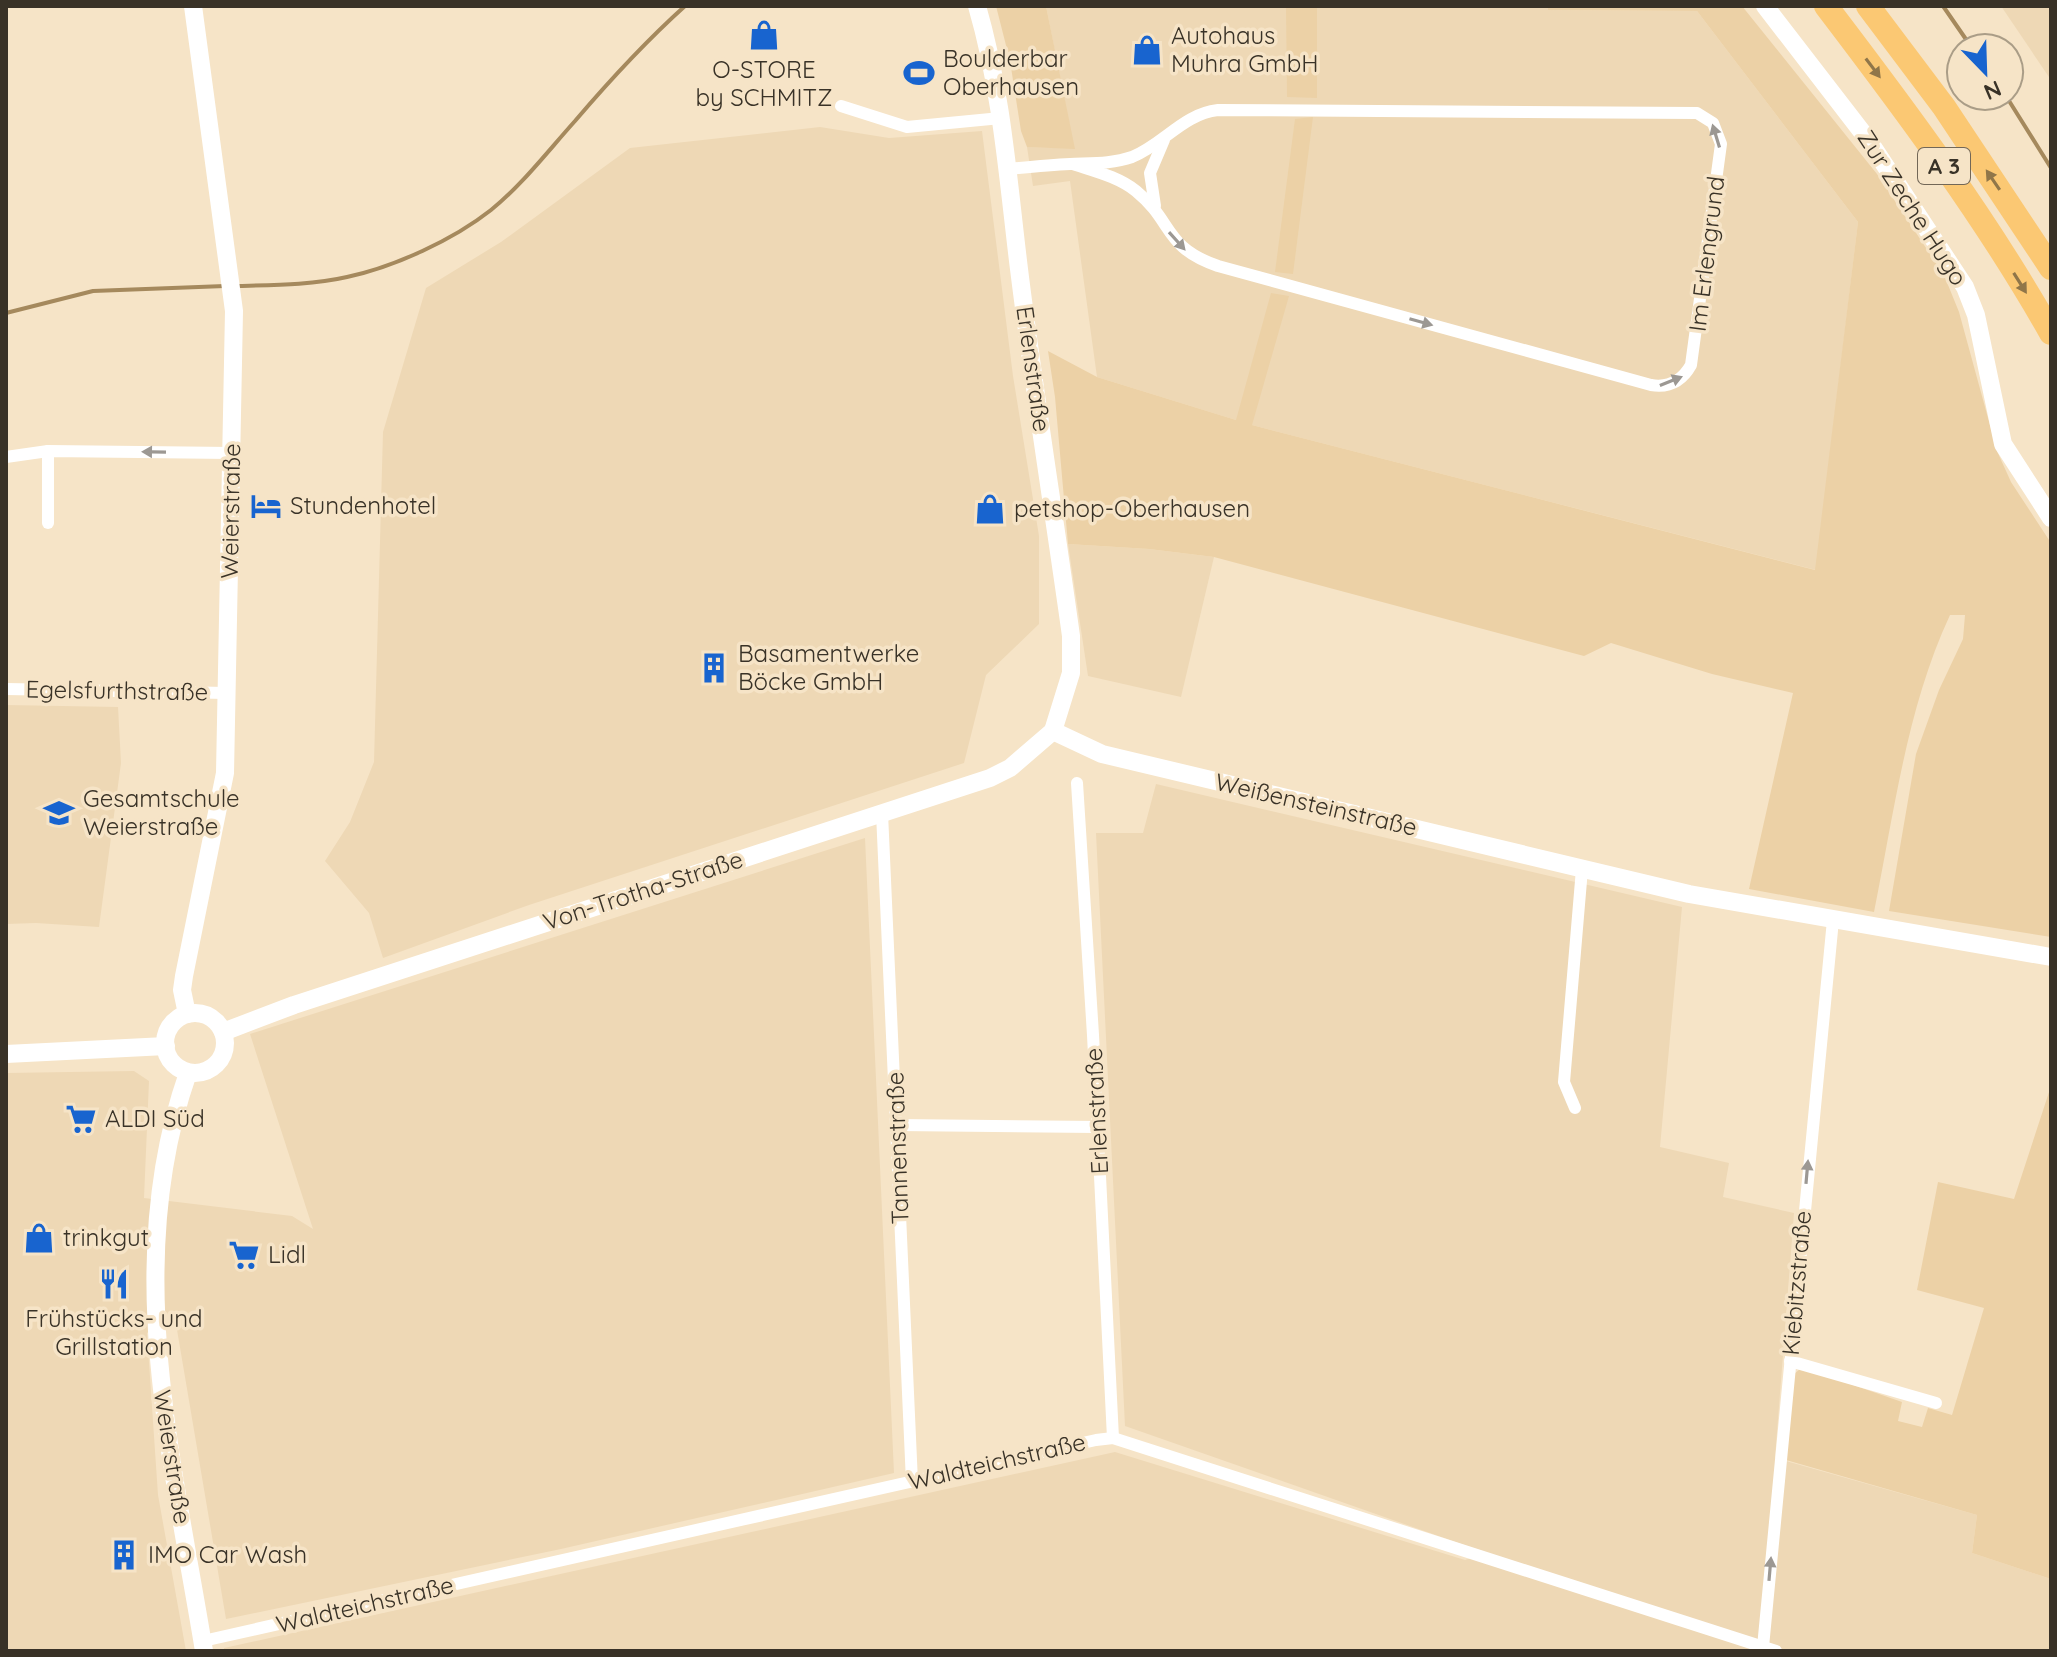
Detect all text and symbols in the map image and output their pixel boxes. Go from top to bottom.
shop icon: O-STORE by SCHMITZ [747,18,781,52]
place label: Autohaus Muhra GmbH [1171,20,1319,78]
north arrow [1945,32,2025,112]
shop icon: Autohaus Muhra GmbH [1130,33,1164,67]
place label: Boulderbar Oberhausen [943,43,1079,101]
place label: O-STORE by SCHMITZ [696,54,832,112]
sports icon: Boulderbar Oberhausen [902,56,936,90]
one-way arrow [1865,58,1881,78]
text: N [1980,74,2006,106]
one-way arrow [1709,124,1722,148]
street label: Zur Zeche Hugo [1851,124,1974,291]
road number: A 3 [1918,148,1970,184]
one-way arrow [1986,169,2001,190]
street label: Im Erlengrund [1682,174,1730,333]
one-way arrow [1168,231,1186,251]
one-way arrow [2013,272,2028,293]
street label: Erlenstraße [1010,304,1058,434]
one-way arrow [1409,316,1434,328]
one-way arrow [1660,374,1684,387]
street label: Weierstraße [214,443,246,579]
one-way arrow [141,446,166,458]
hotel icon: Stundenhotel [249,489,283,523]
place label: Stundenhotel [290,490,436,520]
shop icon: petshop-Oberhausen [973,492,1007,526]
place label: petshop-Oberhausen [1014,493,1250,523]
place label: Basamentwerke Böcke GmbH [738,638,919,696]
building icon: Basamentwerke Böcke GmbH [697,651,731,685]
street label: Egelsfurthstraße [26,673,209,707]
street label: Weißensteinstraße [1212,766,1420,842]
place label: Gesamtschule Weierstraße [83,783,240,841]
school or university icon: Gesamtschule Weierstraße [42,796,76,830]
street label: Von-Trotha-Straße [539,844,746,936]
street label: Erlenstraße [1078,1047,1114,1175]
street label: Tannenstraße [879,1071,915,1225]
supermarket icon: ALDI Süd [64,1102,98,1136]
place label: ALDI Süd [105,1103,205,1133]
one-way arrow [1801,1159,1814,1184]
street label: Kiebitzstraße [1775,1209,1817,1357]
shop icon: trinkgut [22,1221,56,1255]
place label: trinkgut [63,1222,149,1252]
supermarket icon: Lidl [227,1238,261,1272]
place label: Lidl [268,1239,306,1269]
restaurant icon: Frühstücks- und Grillstation [97,1267,131,1301]
place label: Frühstücks- und Grillstation [25,1303,203,1361]
street label: Weierstraße [148,1388,198,1526]
street label: Waldteichstraße [905,1426,1088,1496]
building icon: IMO Car Wash [107,1538,141,1572]
place label: IMO Car Wash [148,1539,307,1569]
one-way arrow [1764,1556,1777,1581]
street label: Waldteichstraße [273,1569,456,1639]

